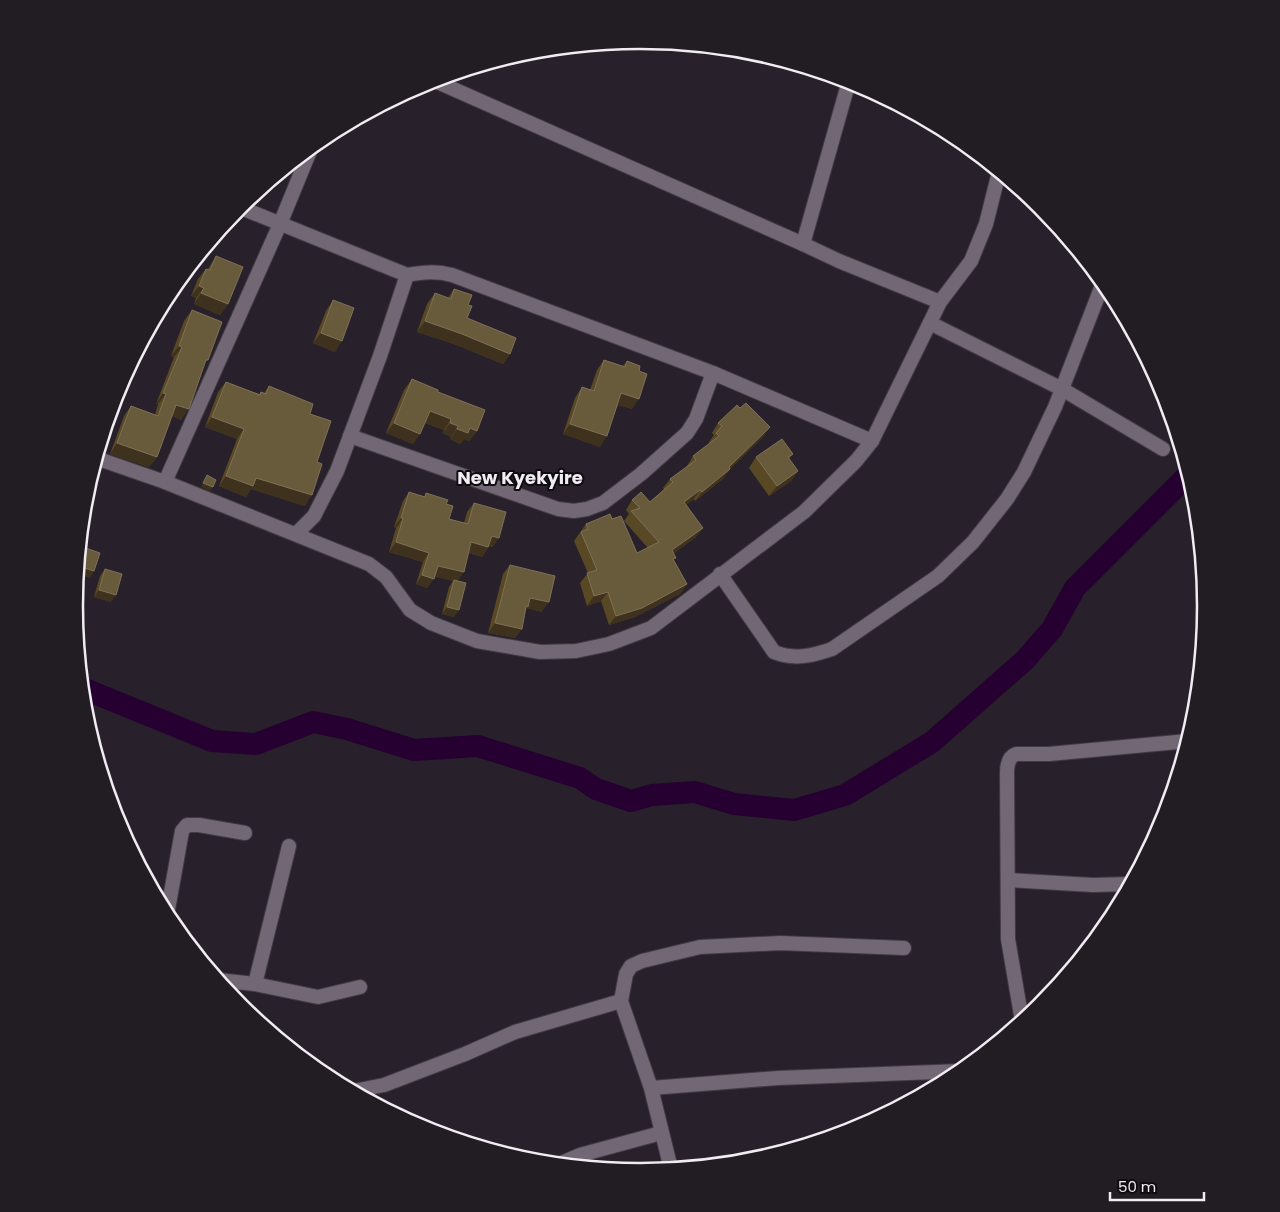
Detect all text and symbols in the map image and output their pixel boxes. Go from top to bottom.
district label: New Kyekyire [457,465,583,490]
scale bar [1110,1170,1204,1202]
text: 50 m [1118,1176,1156,1197]

